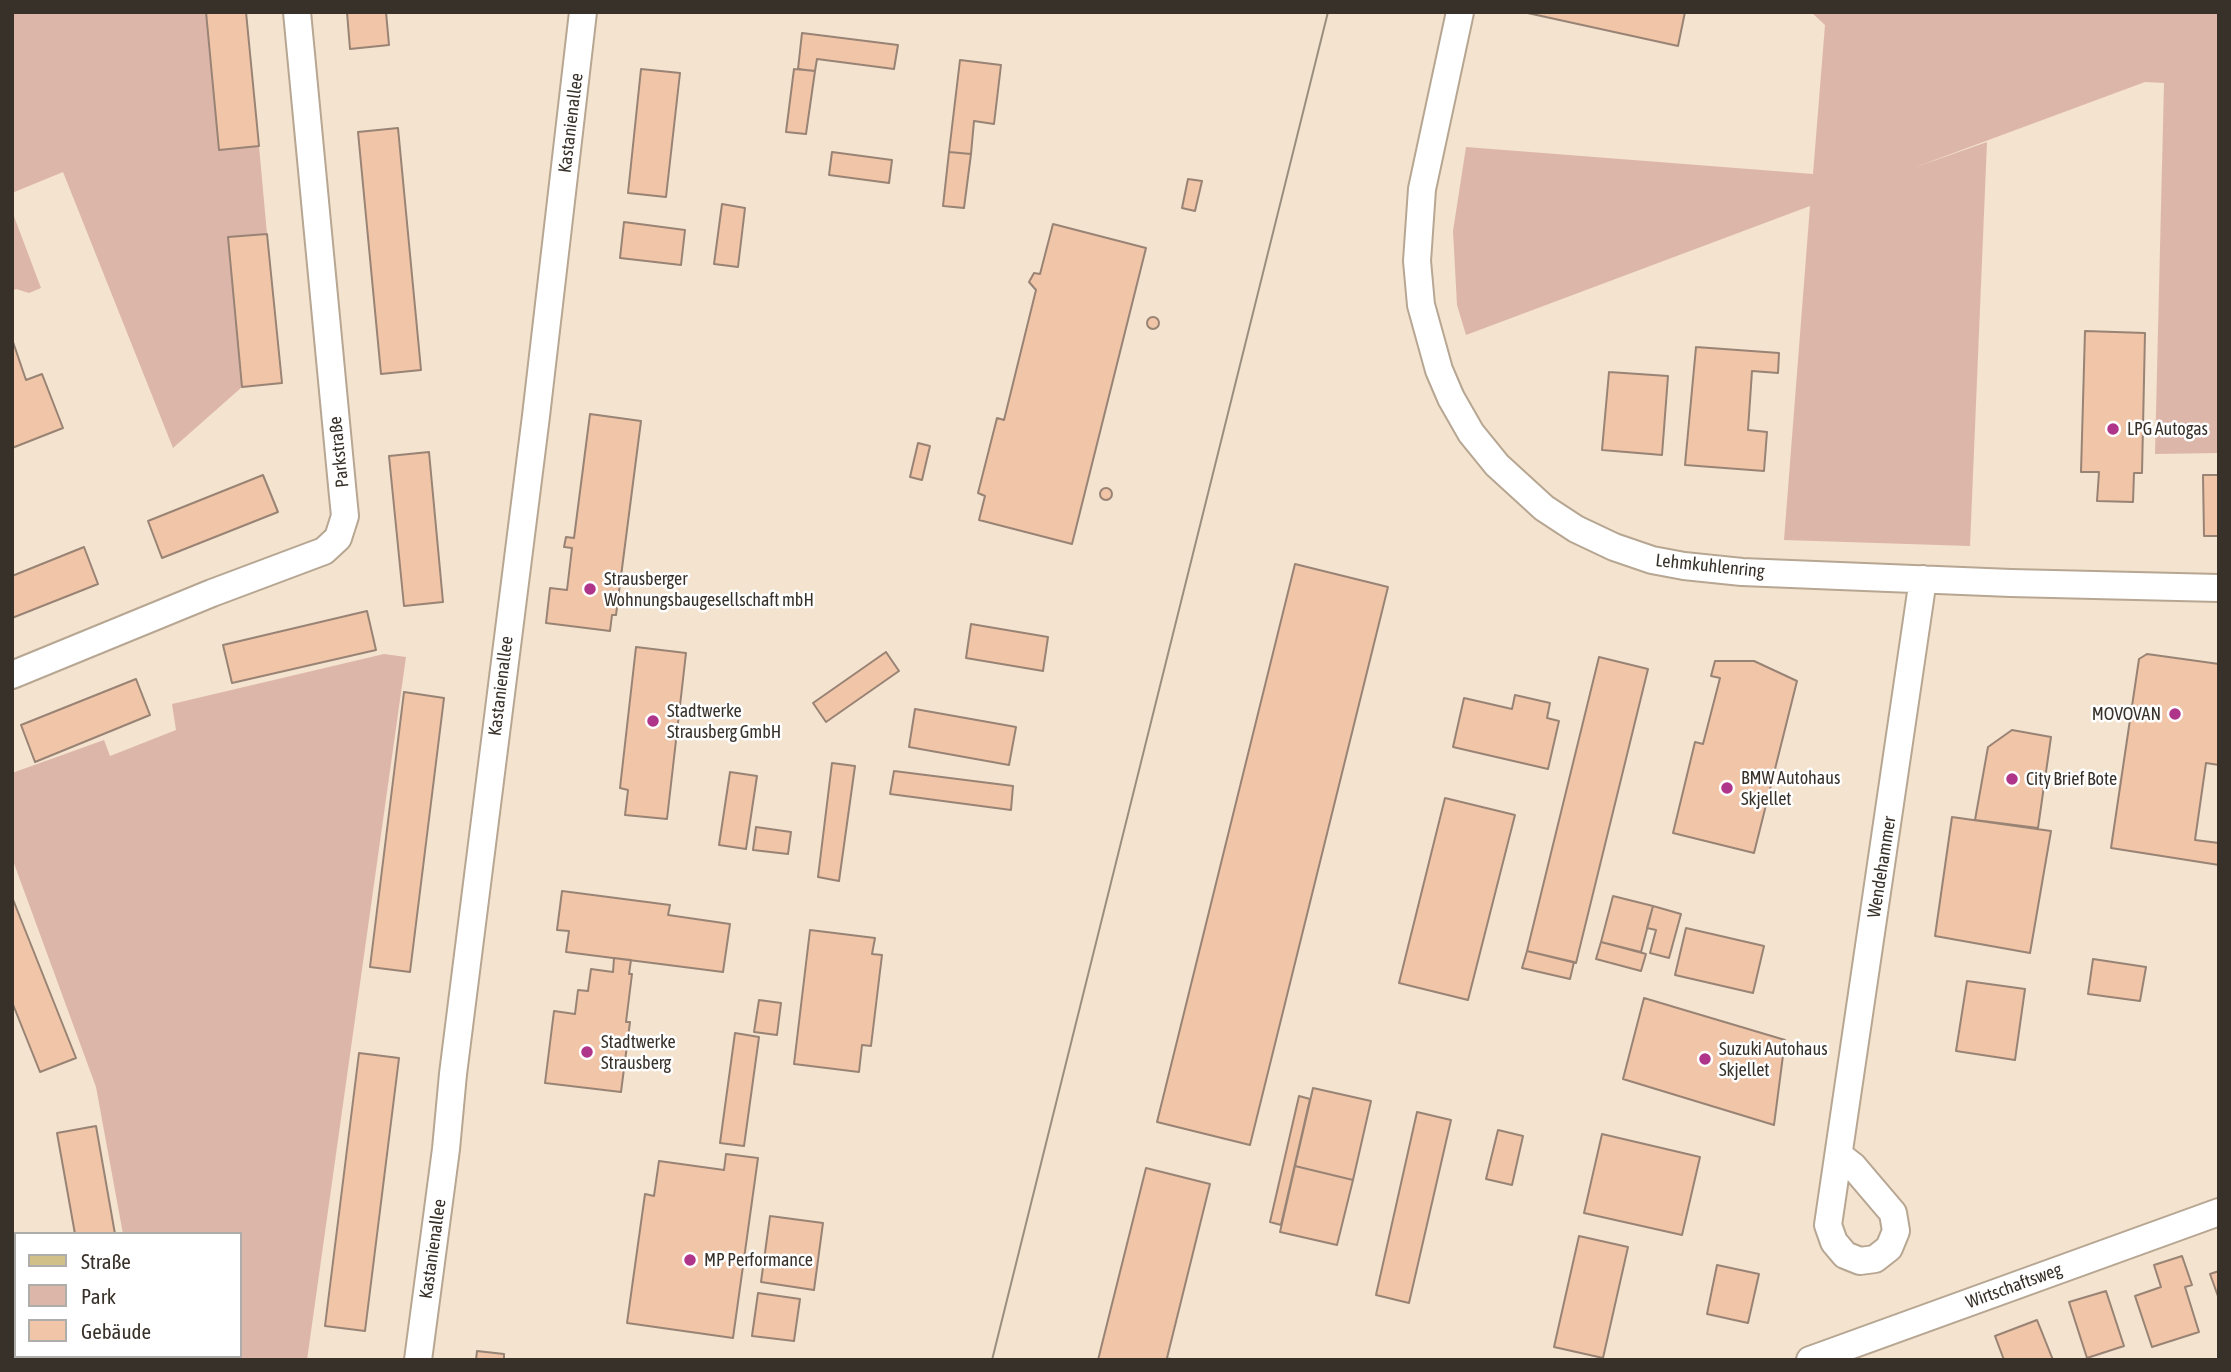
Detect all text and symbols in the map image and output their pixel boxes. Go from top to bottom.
street label: Kastanienallee [554,72,588,174]
street label: Parkstraße [325,415,353,489]
place label: LPG Autogas [2127,418,2208,440]
marker: LPG Autogas [2105,421,2121,437]
street label: Lehmkuhlenring [1654,550,1766,582]
place label: Strausberger Wohnungsbaugesellschaft mbH [604,568,814,610]
marker: Strausberger Wohnungsbaugesellschaft mbH [582,581,598,597]
street label: Kastanienallee [484,635,518,737]
place label: Stadtwerke Strausberg GmbH [667,700,781,742]
place label: MOVOVAN [2092,703,2161,725]
marker: MOVOVAN [2167,706,2183,722]
marker: Stadtwerke Strausberg GmbH [645,713,661,729]
place label: BMW Autohaus Skjellet [1741,767,1840,810]
place label: City Brief Bote [2026,768,2117,790]
marker: City Brief Bote [2004,771,2020,787]
marker: BMW Autohaus Skjellet [1719,780,1735,796]
street label: Wendehammer [1863,815,1901,919]
place label: Stadtwerke Strausberg [601,1031,676,1074]
place label: Suzuki Autohaus Skjellet [1719,1038,1828,1080]
marker: Stadtwerke Strausberg [579,1044,595,1060]
marker: Suzuki Autohaus Skjellet [1697,1051,1713,1067]
street label: Kastanienallee [415,1198,451,1300]
legend [14,1232,242,1358]
text: Straße [81,1249,131,1273]
place label: MP Performance [704,1249,813,1271]
marker: MP Performance [682,1252,698,1268]
street label: Wirtschaftsweg [1963,1259,2065,1313]
text: Park [81,1284,116,1308]
text: Gebäude [81,1319,151,1343]

